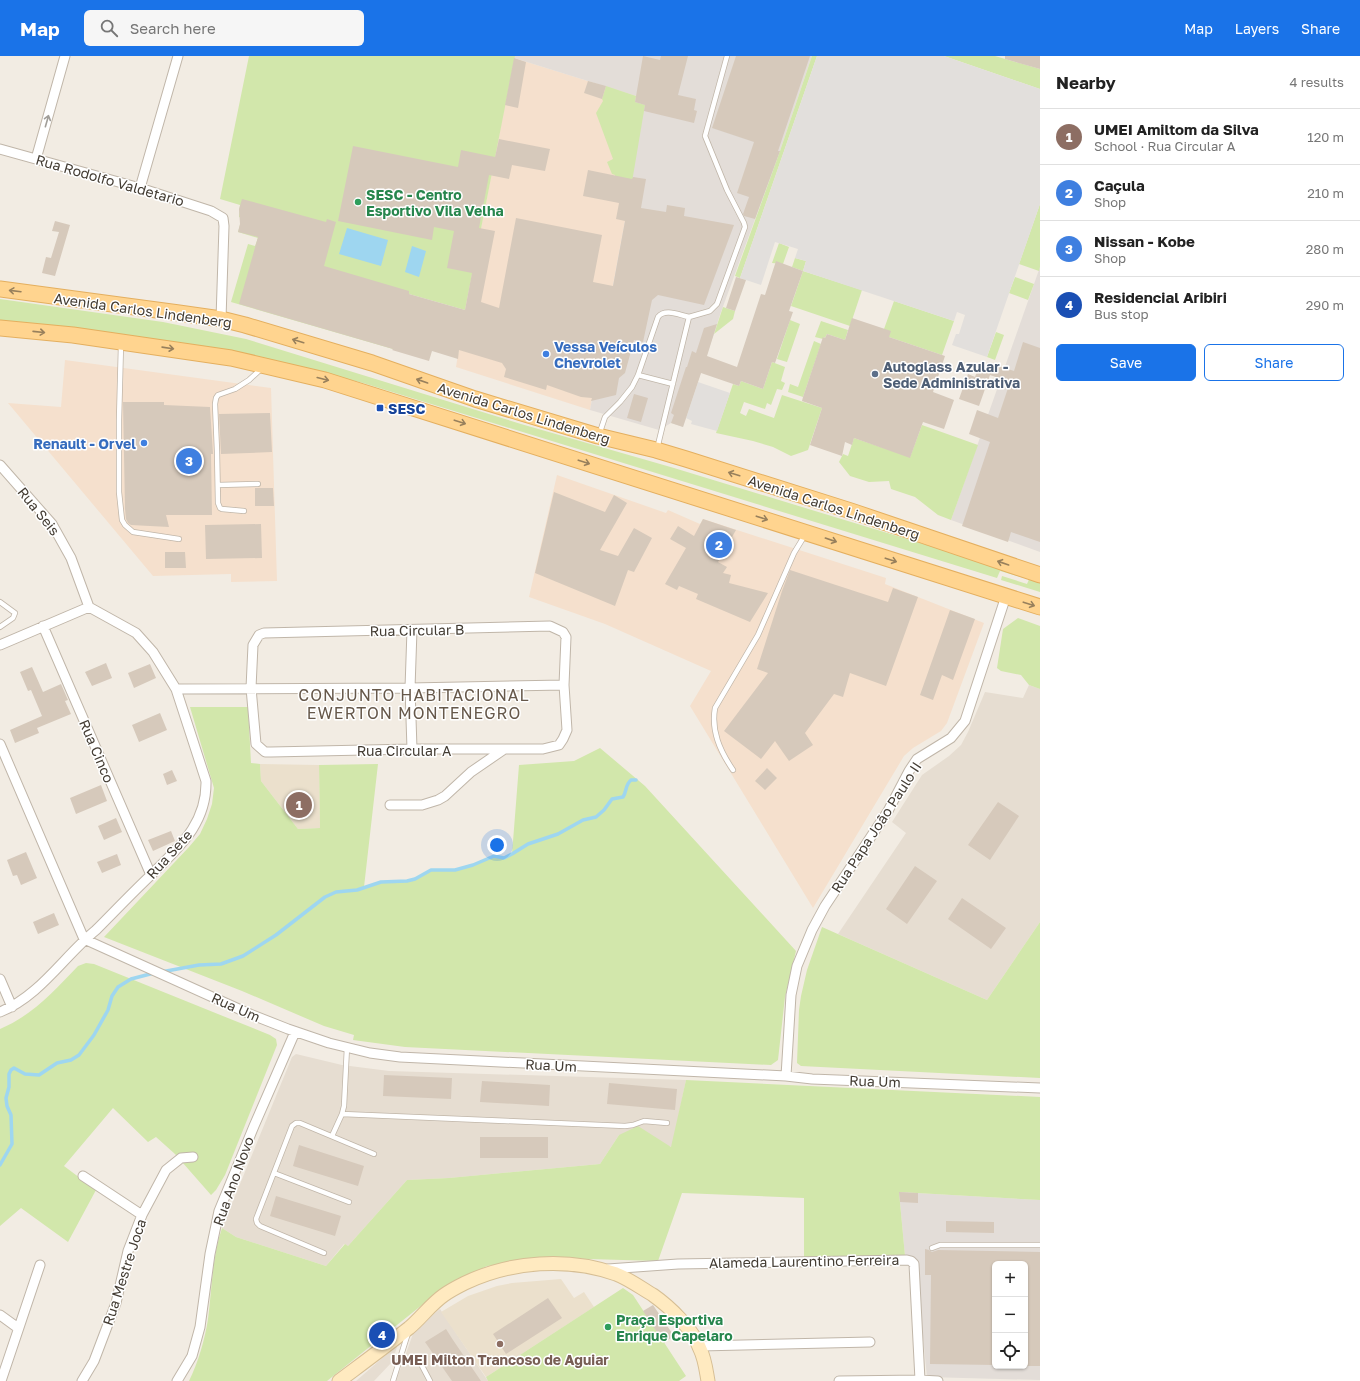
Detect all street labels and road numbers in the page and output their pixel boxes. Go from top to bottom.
street label: Rua Rodolfo Valdetario [34,151,186,209]
street label: Avenida Carlos Lindenberg [53,289,233,331]
street label: Avenida Carlos Lindenberg [436,379,612,447]
street label: Avenida Carlos Lindenberg [746,471,922,543]
street label: Rua Seis [14,483,64,539]
street label: Rua Circular B [370,621,464,639]
street label: Rua Cinco [76,717,118,785]
street label: Rua Circular A [357,742,452,759]
street label: Rua Papa João Paulo II [827,758,925,896]
street label: Rua Sete [143,826,195,882]
street label: Rua Um [209,989,263,1025]
street label: Rua Um [525,1055,577,1075]
street label: Rua Um [849,1072,901,1090]
street label: Rua Ano Novo [209,1134,257,1228]
street label: Rua Mestre Joca [99,1217,149,1327]
street label: Alameda Laurentino Ferreira [709,1251,899,1271]

